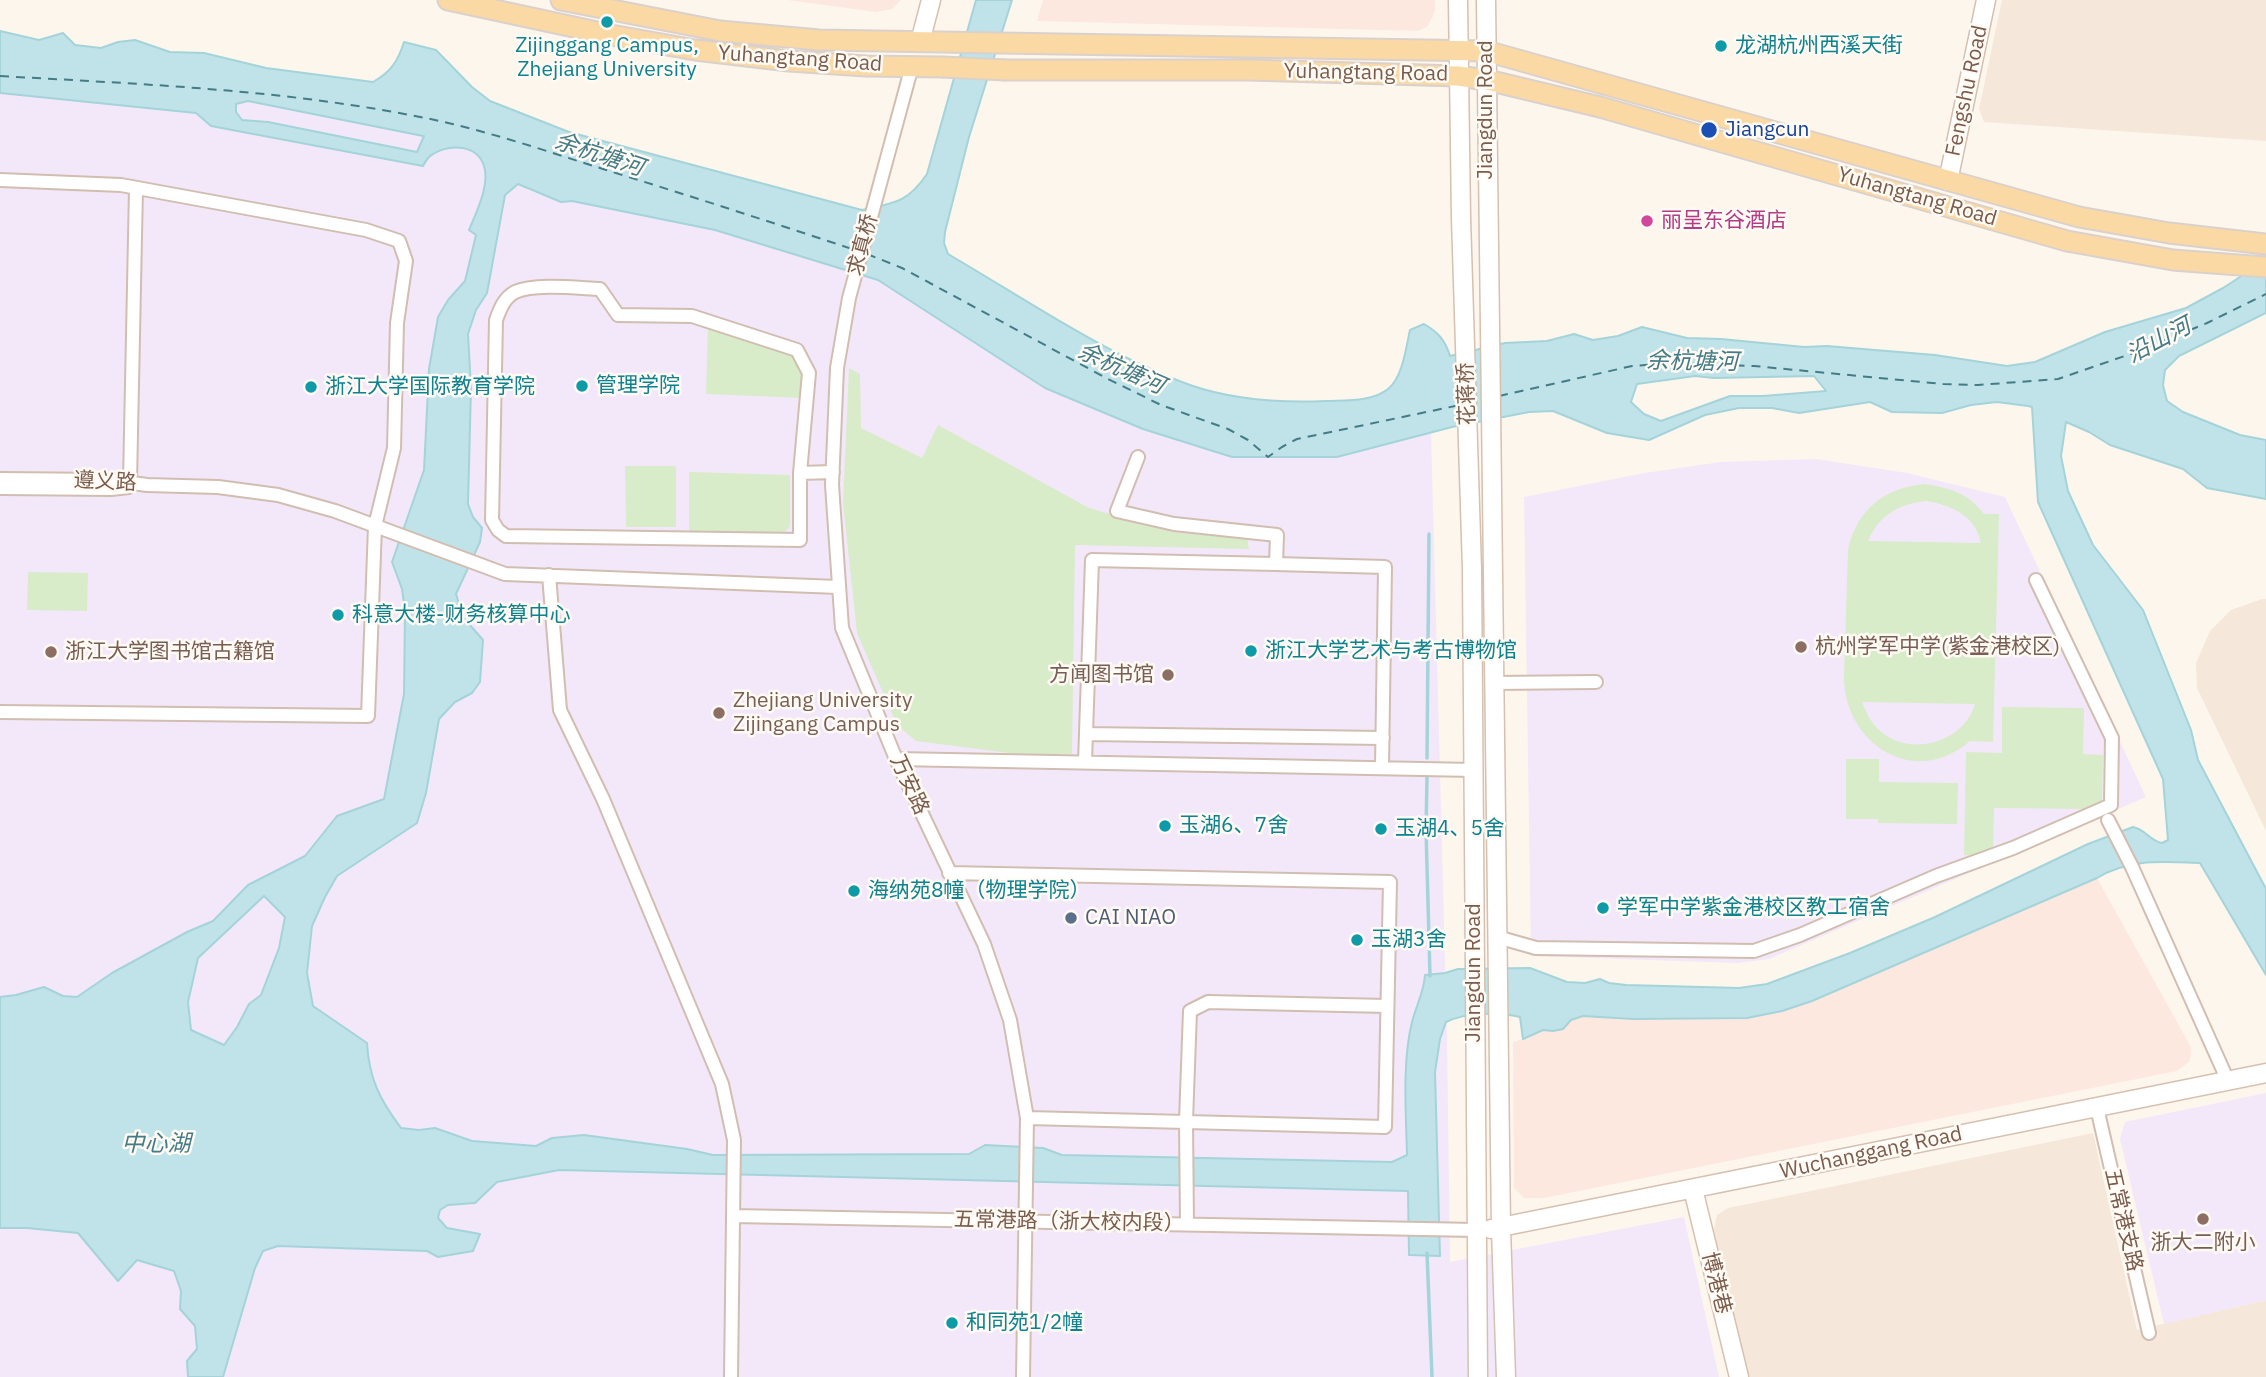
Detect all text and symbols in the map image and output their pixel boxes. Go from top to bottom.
marker: Zijinggang Campus, Zhejiang University [599,14,615,30]
street label: Fengshu Road [1941,23,1993,159]
place label: Zijinggang Campus, Zhejiang University [515,33,699,83]
place label: 龙湖杭州西溪天街 [1735,33,1903,59]
marker: 龙湖杭州西溪天街 [1713,38,1729,54]
street label: Jiangdun Road [1473,40,1499,180]
street label: Yuhangtang Road [717,41,883,77]
street label: Yuhangtang Road [1283,59,1449,87]
place label: Jiangcun [1725,117,1809,143]
marker: Jiangcun [1699,120,1719,140]
water label: 余杭塘河 [551,128,647,182]
street label: Yuhangtang Road [1834,162,2000,232]
place label: 丽呈东谷酒店 [1661,208,1787,234]
street label: 求真桥 [843,211,883,279]
marker: 丽呈东谷酒店 [1639,213,1655,229]
water label: 沿山河 [2122,313,2196,369]
water label: 余杭塘河 [1073,338,1169,400]
water label: 余杭塘河 [1646,347,1738,377]
street label: 花蒋桥 [1453,362,1481,426]
place label: 管理学院 [596,373,680,399]
place label: 浙江大学国际教育学院 [325,374,535,400]
marker: 管理学院 [574,378,590,394]
marker: 浙江大学国际教育学院 [303,379,319,395]
street label: 遵义路 [73,468,137,496]
place label: 科意大楼-财务核算中心 [352,602,570,628]
marker: 科意大楼-财务核算中心 [330,607,346,623]
place label: 杭州学军中学(紫金港校区) [1815,634,2060,660]
place label: 浙江大学艺术与考古博物馆 [1265,638,1517,664]
place label: 浙江大学图书馆古籍馆 [65,639,275,665]
marker: 杭州学军中学(紫金港校区) [1793,639,1809,655]
marker: 浙江大学艺术与考古博物馆 [1243,643,1259,659]
marker: 浙江大学图书馆古籍馆 [43,644,59,660]
place label: 方闻图书馆 [1049,662,1154,688]
marker: 方闻图书馆 [1160,667,1176,683]
place label: Zhejiang University Zijingang Campus [733,688,912,738]
marker: Zhejiang University Zijingang Campus [711,705,727,721]
street label: 万安路 [884,751,934,819]
place label: 玉湖6、7舍 [1179,813,1288,839]
place label: 玉湖4、5舍 [1395,816,1504,842]
marker: 玉湖6、7舍 [1157,818,1173,834]
marker: 玉湖4、5舍 [1373,821,1389,837]
place label: 海纳苑8幢（物理学院） [868,878,1091,904]
marker: 海纳苑8幢（物理学院） [846,883,862,899]
place label: 学军中学紫金港校区教工宿舍 [1617,895,1890,921]
marker: 学军中学紫金港校区教工宿舍 [1595,900,1611,916]
street label: Jiangdun Road [1461,903,1487,1043]
place label: CAI NIAO [1085,905,1176,931]
marker: CAI NIAO [1063,910,1079,926]
place label: 玉湖3舍 [1371,927,1447,953]
marker: 玉湖3舍 [1349,932,1365,948]
street label: Wuchanggang Road [1778,1121,1964,1185]
water label: 中心湖 [122,1130,190,1158]
street label: 五常港支路 [2099,1166,2147,1274]
street label: 五常港路（浙大校内段） [953,1207,1185,1237]
marker: 浙大二附小 [2195,1211,2211,1227]
place label: 浙大二附小 [2151,1230,2255,1256]
street label: 博港巷 [1696,1249,1736,1317]
place label: 和同苑1/2幢 [966,1310,1083,1336]
marker: 和同苑1/2幢 [944,1315,960,1331]

